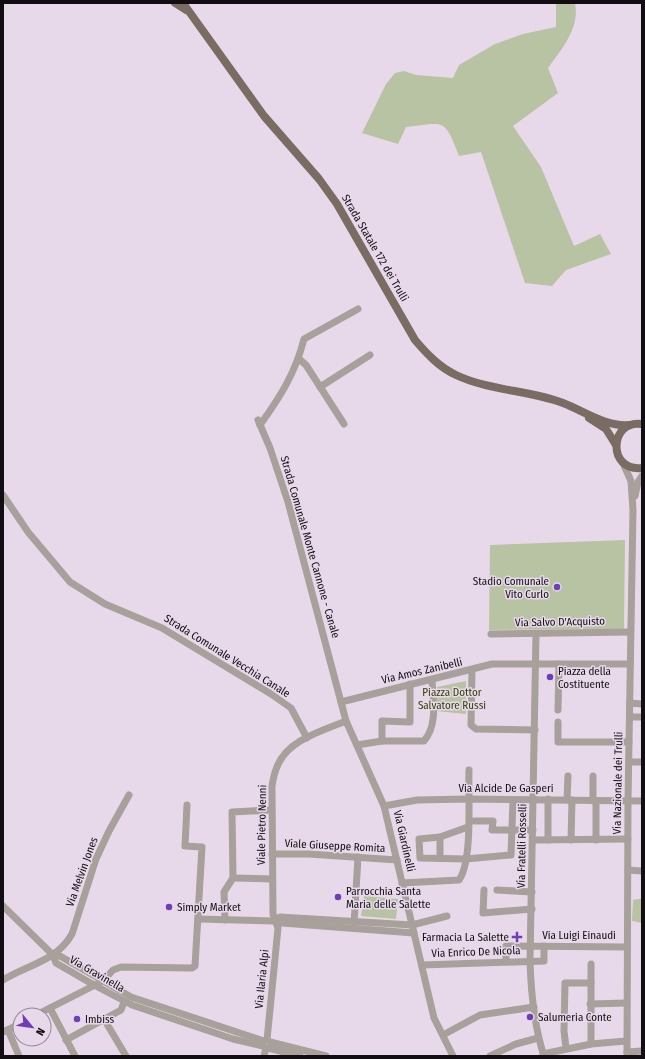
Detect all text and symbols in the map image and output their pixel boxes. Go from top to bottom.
street label: Strada Statale 172 dei Trulli [339,192,411,304]
street label: Strada Comunale Monte Cannone - Canale [278,454,342,640]
place label: Stadio Comunale Vito Curlo [473,575,549,601]
marker: Stadio Comunale Vito Curlo [552,582,562,592]
street label: Strada Comunale Vecchia Canale [162,612,292,700]
street label: Via Salvo D'Acquisto [515,615,605,629]
street label: Via Amos Zanibelli [380,655,464,687]
place label: Piazza della Costituente [558,665,611,691]
marker: Piazza della Costituente [545,672,555,682]
park label: Piazza Dottor Salvatore Russi [418,686,486,712]
street label: Via Nazionale dei Trulli [611,731,625,835]
street label: Via Alcide De Gasperi [459,782,554,795]
street label: Viale Pietro Nenni [255,784,269,865]
street label: Via Fratelli Rosselli [515,803,529,888]
street label: Via Giardinelli [391,809,417,873]
street label: Via Melvin Jones [63,835,101,909]
street label: Viale Giuseppe Romita [284,837,386,855]
place label: Parrocchia Santa Maria delle Salette [346,885,430,911]
marker: Parrocchia Santa Maria delle Salette [333,892,343,902]
place label: Simply Market [177,901,241,914]
marker: Simply Market [164,902,174,912]
street label: Via Luigi Einaudi [542,929,616,942]
place label: Farmacia La Salette [422,931,509,944]
marker: Farmacia La Salette [512,932,522,942]
street label: Via Enrico De Nicola [431,944,521,960]
street label: Via Ilaria Alpi [252,949,272,1009]
street label: Via Gravinella [67,953,127,995]
north arrow [12,1007,52,1047]
place label: Salumeria Conte [538,1011,612,1024]
marker: Salumeria Conte [525,1012,535,1022]
place label: Imbiss [85,1013,115,1026]
marker: Imbiss [72,1014,82,1024]
text: N [33,1026,48,1038]

